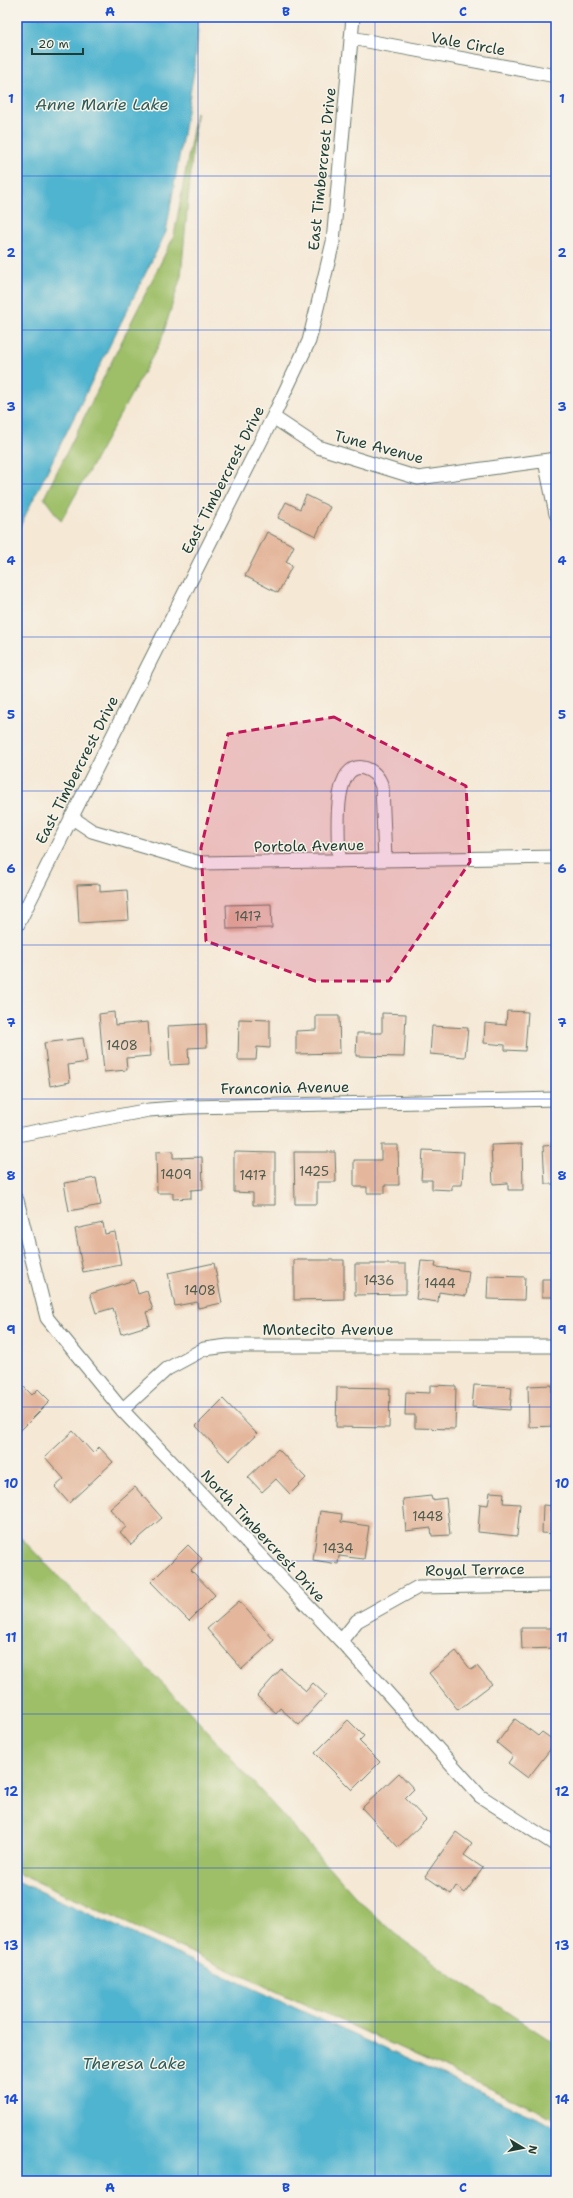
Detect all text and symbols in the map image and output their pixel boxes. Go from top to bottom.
text: A [105,3,115,20]
text: B [282,3,290,20]
text: C [459,3,467,20]
street label: Vale Circle [429,28,507,60]
scale bar [32,30,83,56]
text: 20 m [38,36,69,52]
street label: East Timbercrest Drive [303,86,341,252]
text: 1 [8,90,14,107]
text: 1 [559,90,565,107]
water label: Anne Marie Lake [35,94,169,115]
text: 2 [6,244,16,261]
text: 2 [557,244,567,261]
text: 3 [6,398,16,415]
text: 3 [557,398,567,415]
street label: East Timbercrest Drive [177,402,269,558]
street label: Tune Avenue [332,425,426,469]
text: 4 [6,552,16,569]
text: 4 [557,552,567,569]
street label: East Timbercrest Drive [31,692,123,848]
text: 5 [7,706,15,723]
text: 5 [558,706,566,723]
street label: Portola Avenue [254,835,364,857]
text: 6 [6,860,16,877]
text: 6 [557,860,567,877]
house number: 1417 [234,908,262,925]
text: 7 [6,1014,16,1031]
text: 7 [557,1014,567,1031]
house number: 1408 [106,1037,138,1054]
street label: Franconia Avenue [220,1077,350,1099]
house number: 1425 [299,1163,329,1180]
house number: 1409 [160,1166,192,1183]
text: 8 [6,1167,16,1184]
house number: 1417 [239,1167,267,1184]
text: 8 [557,1167,567,1184]
house number: 1436 [364,1272,394,1289]
house number: 1444 [424,1275,456,1292]
house number: 1408 [184,1282,216,1299]
street label: Montecito Avenue [262,1320,394,1340]
text: 9 [6,1321,16,1338]
text: 9 [557,1321,567,1338]
street label: North Timbercrest Drive [196,1465,330,1607]
text: 10 [4,1475,18,1492]
text: 10 [555,1475,569,1492]
house number: 1448 [412,1508,444,1525]
house number: 1434 [323,1540,353,1557]
street label: Royal Terrace [425,1559,525,1581]
text: 11 [5,1629,17,1646]
text: 11 [556,1629,568,1646]
text: 12 [4,1783,18,1800]
text: 12 [555,1783,569,1800]
text: 13 [4,1937,18,1954]
text: 13 [555,1937,569,1954]
water label: Theresa Lake [82,2053,186,2074]
text: 14 [4,2091,18,2108]
text: 14 [555,2091,569,2108]
north arrow [503,2128,543,2168]
text: N [524,2144,540,2156]
text: A [105,2179,115,2196]
text: B [282,2179,290,2196]
text: C [459,2179,467,2196]

